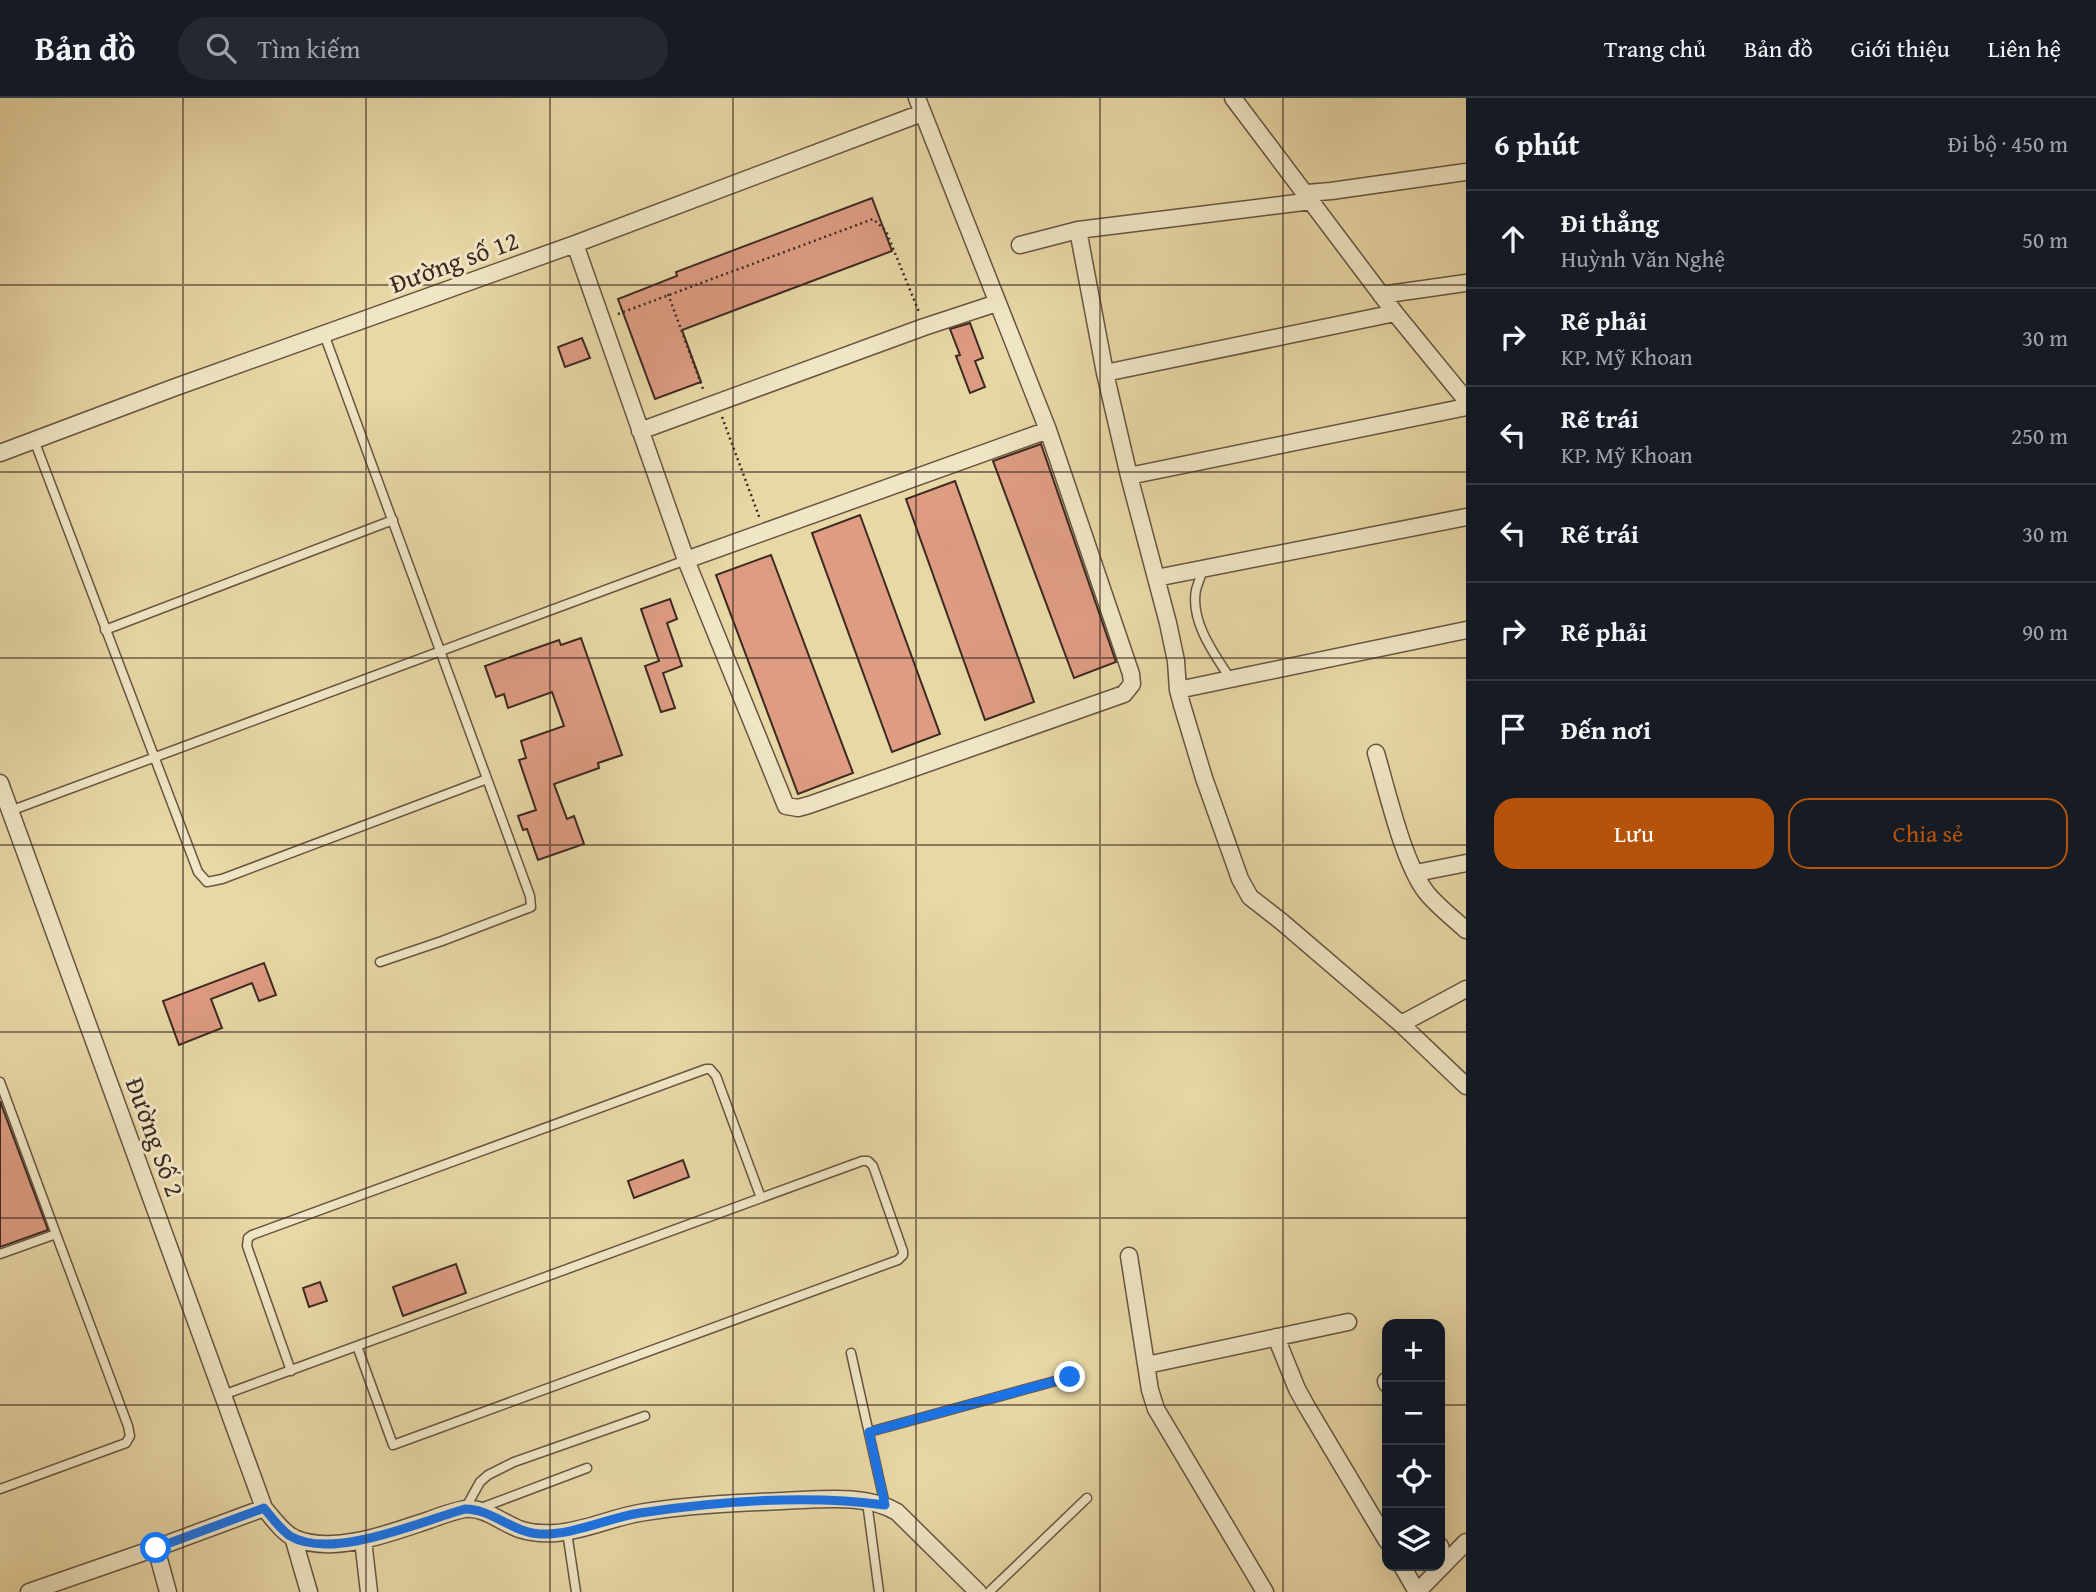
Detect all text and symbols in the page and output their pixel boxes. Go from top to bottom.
search box [178,17,668,80]
text: Bản đồ [35,24,136,72]
icon: search [202,29,240,67]
text: Tìm kiếm [258,29,360,68]
text: Trang chủ [1604,31,1706,66]
text: Bản đồ [1744,31,1813,66]
text: Giới thiệu [1851,31,1950,66]
text: Liên hệ [1988,31,2061,66]
text: 6 phút [1494,122,1580,166]
text: Đi bộ · 450 m [1948,127,2068,160]
text: Đi thẳng [1561,203,1659,242]
street label: Đường số 12 [384,220,524,303]
icon: ahead [1494,220,1532,258]
text: 50 m [2022,223,2068,256]
text: Huỳnh Văn Nghệ [1561,242,1725,275]
text: Rẽ phải [1561,301,1647,340]
icon: right [1494,318,1532,356]
text: 30 m [2022,321,2068,354]
text: KP. Mỹ Khoan [1561,340,1693,373]
text: Rẽ trái [1561,399,1639,438]
icon: left [1494,416,1532,454]
text: 250 m [2011,419,2068,452]
text: KP. Mỹ Khoan [1561,438,1693,471]
icon: left [1494,514,1532,552]
text: Rẽ trái [1561,514,1639,553]
text: 30 m [2022,517,2068,550]
icon: right [1494,612,1532,650]
text: Rẽ phải [1561,612,1647,651]
text: 90 m [2022,615,2068,648]
icon: arrive [1494,710,1532,748]
text: Đến nơi [1561,710,1651,749]
button: Lưu [1494,798,1774,869]
button: Chia sẻ [1788,798,2068,869]
street label: Đường Số 2 [116,1072,195,1202]
map controls [1382,1319,1445,1571]
button: + [1382,1319,1445,1382]
route end [1054,1361,1085,1392]
button: − [1382,1382,1445,1445]
button: locate [1382,1445,1445,1508]
button: layers [1382,1508,1445,1571]
route start [140,1532,171,1563]

